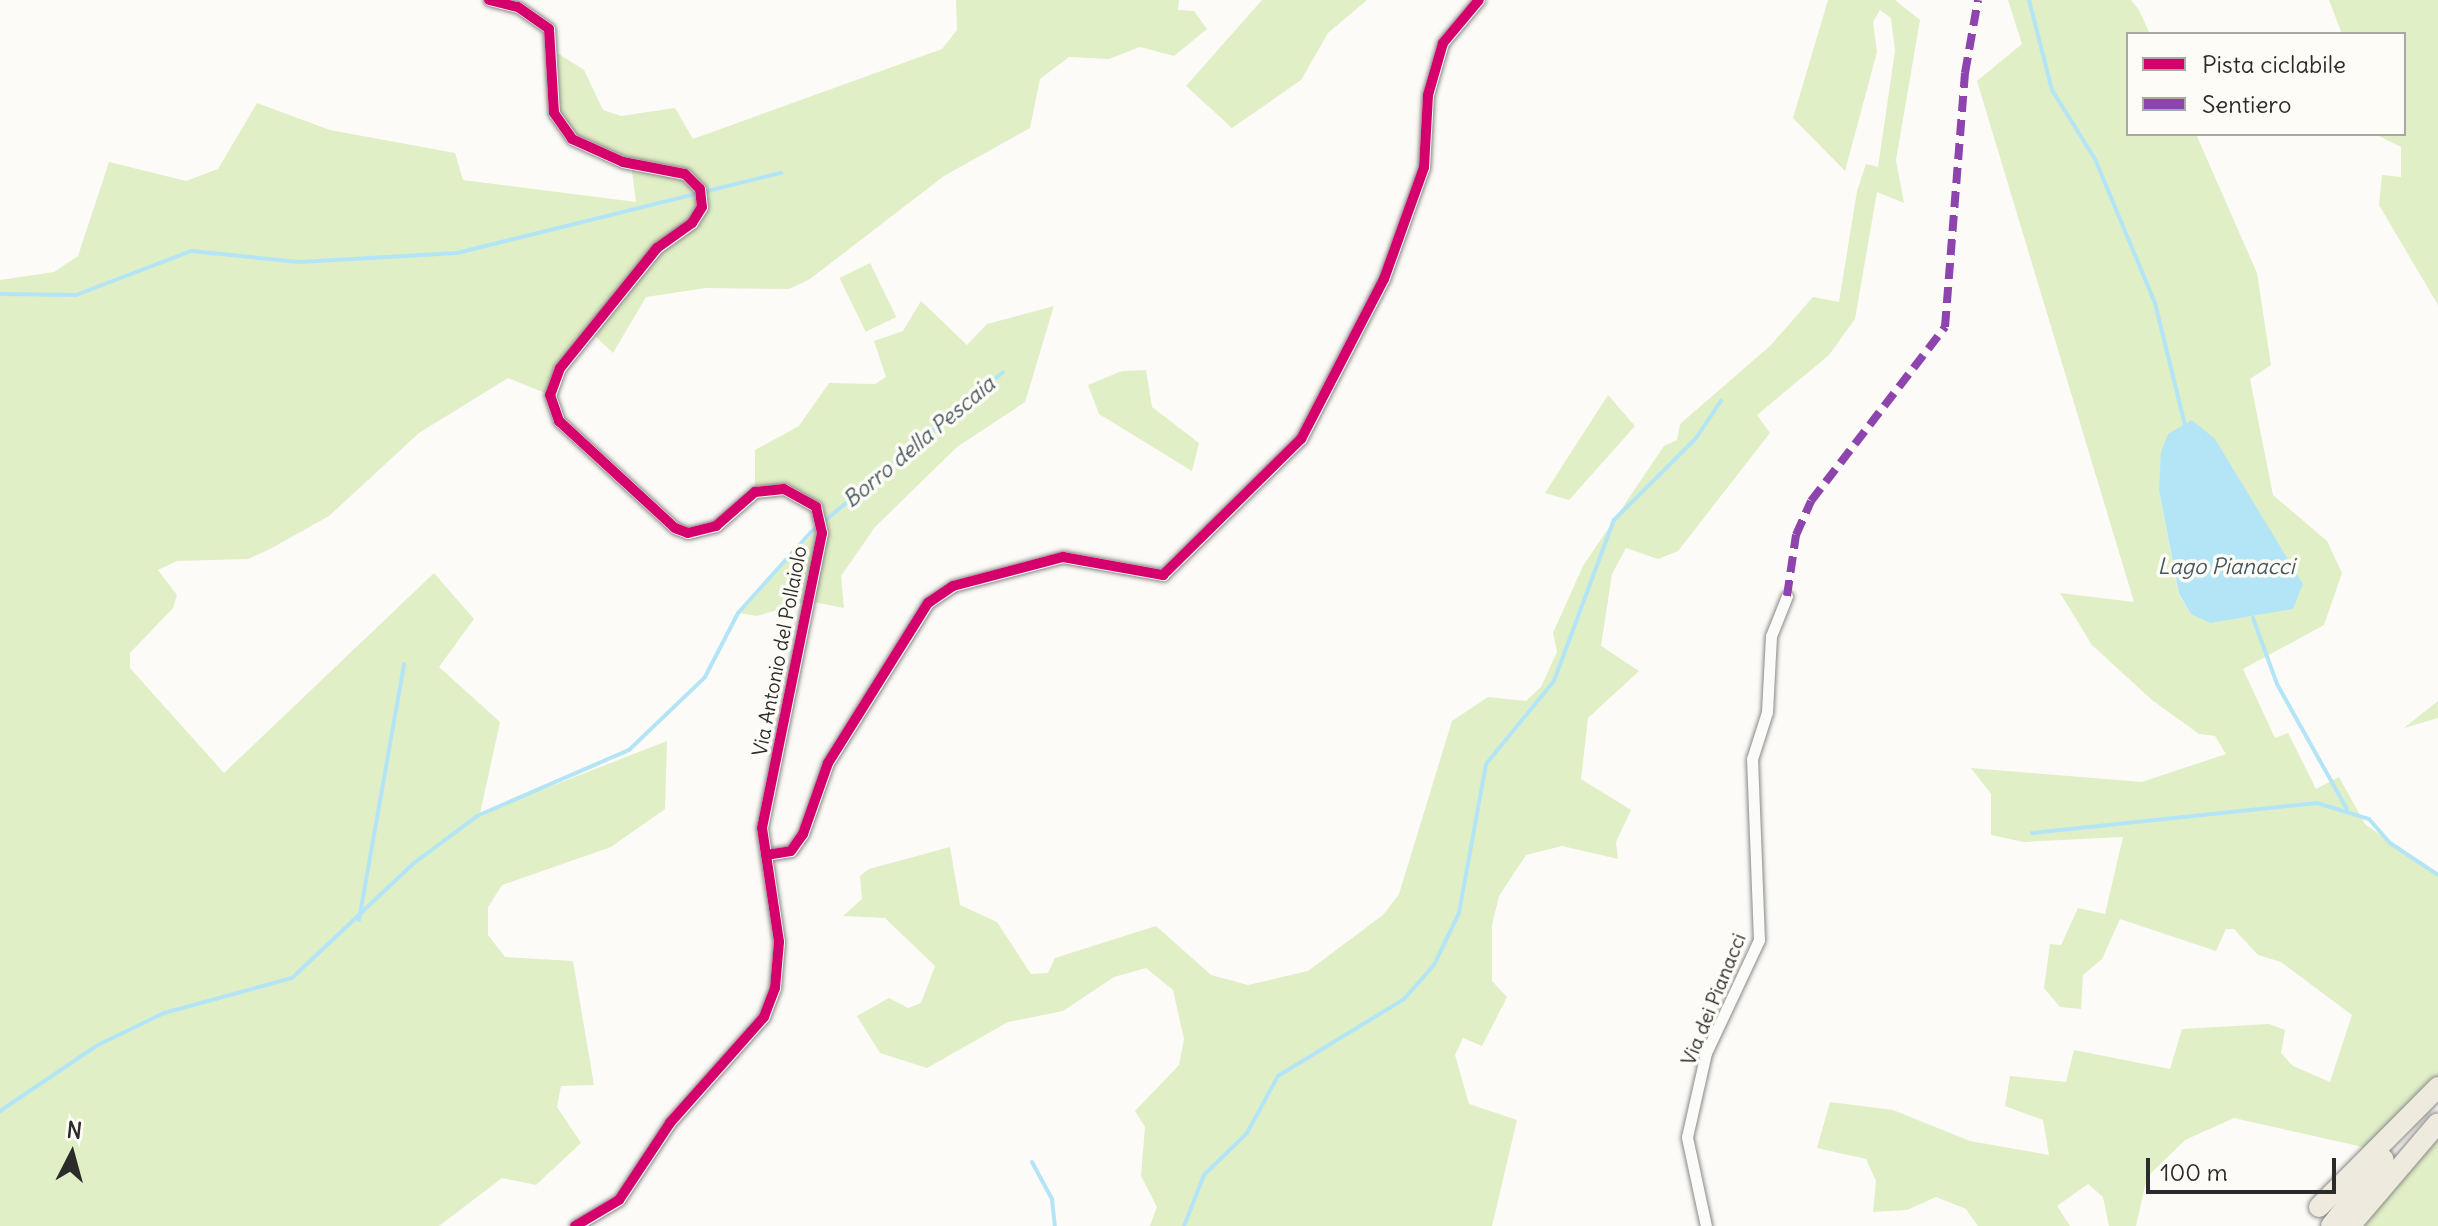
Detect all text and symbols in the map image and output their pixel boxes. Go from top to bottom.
legend [2126,32,2406,136]
text: Pista ciclabile [2202,49,2346,79]
text: Sentiero [2202,89,2291,119]
water label: Borro della Pescaia [838,371,1000,513]
street label: Via Antonio del Pollaiolo [747,544,811,758]
water label: Lago Pianacci [2157,554,2295,580]
street label: Via dei Pianacci [1676,929,1750,1069]
north arrow [32,1114,112,1194]
text: N [65,1115,84,1145]
scale bar [2150,1142,2340,1192]
text: 100 m [2160,1157,2228,1187]

